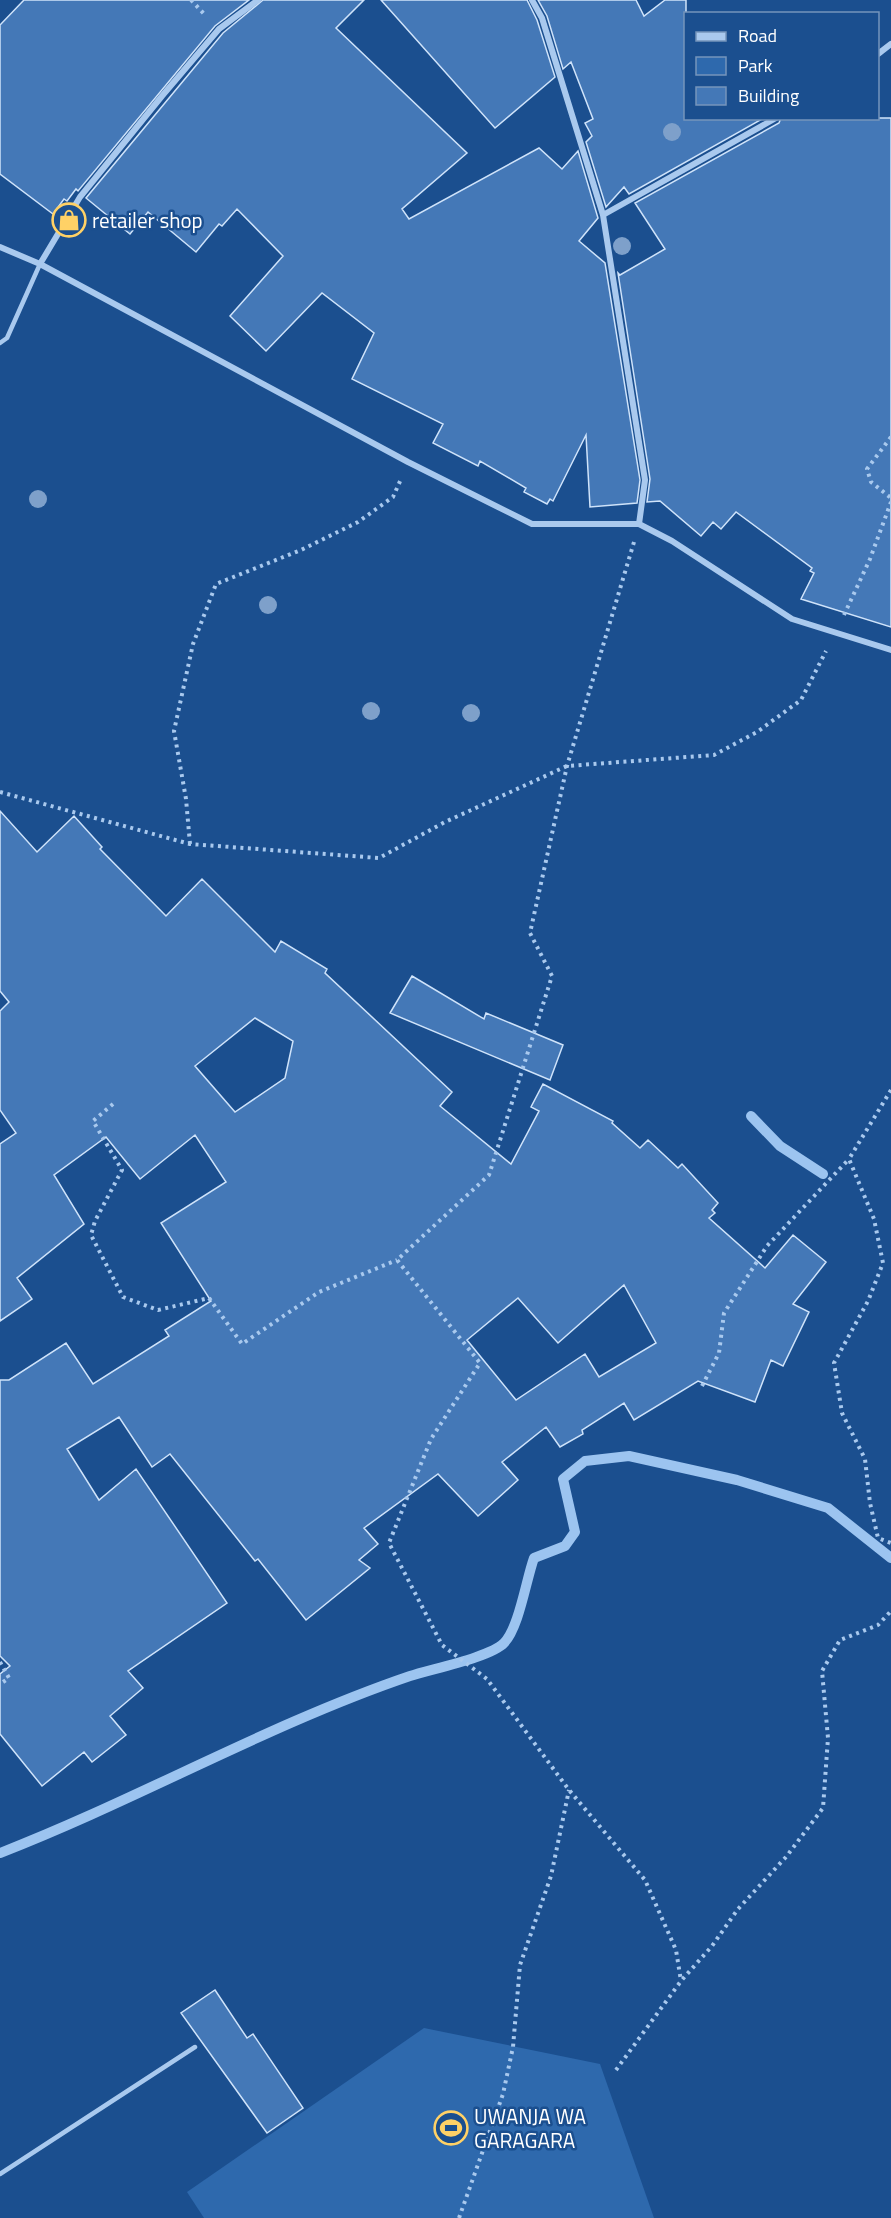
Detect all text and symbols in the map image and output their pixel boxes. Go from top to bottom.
legend [684,12,879,120]
text: Road [738,22,777,49]
text: Park [738,52,773,79]
text: Building [738,82,799,109]
shop icon: retailer shop [51,202,87,238]
place label: retailer shop [92,204,203,236]
place label: UWANJA WA GARAGARA [474,2100,587,2156]
sports icon: UWANJA WA GARAGARA [433,2110,469,2146]

